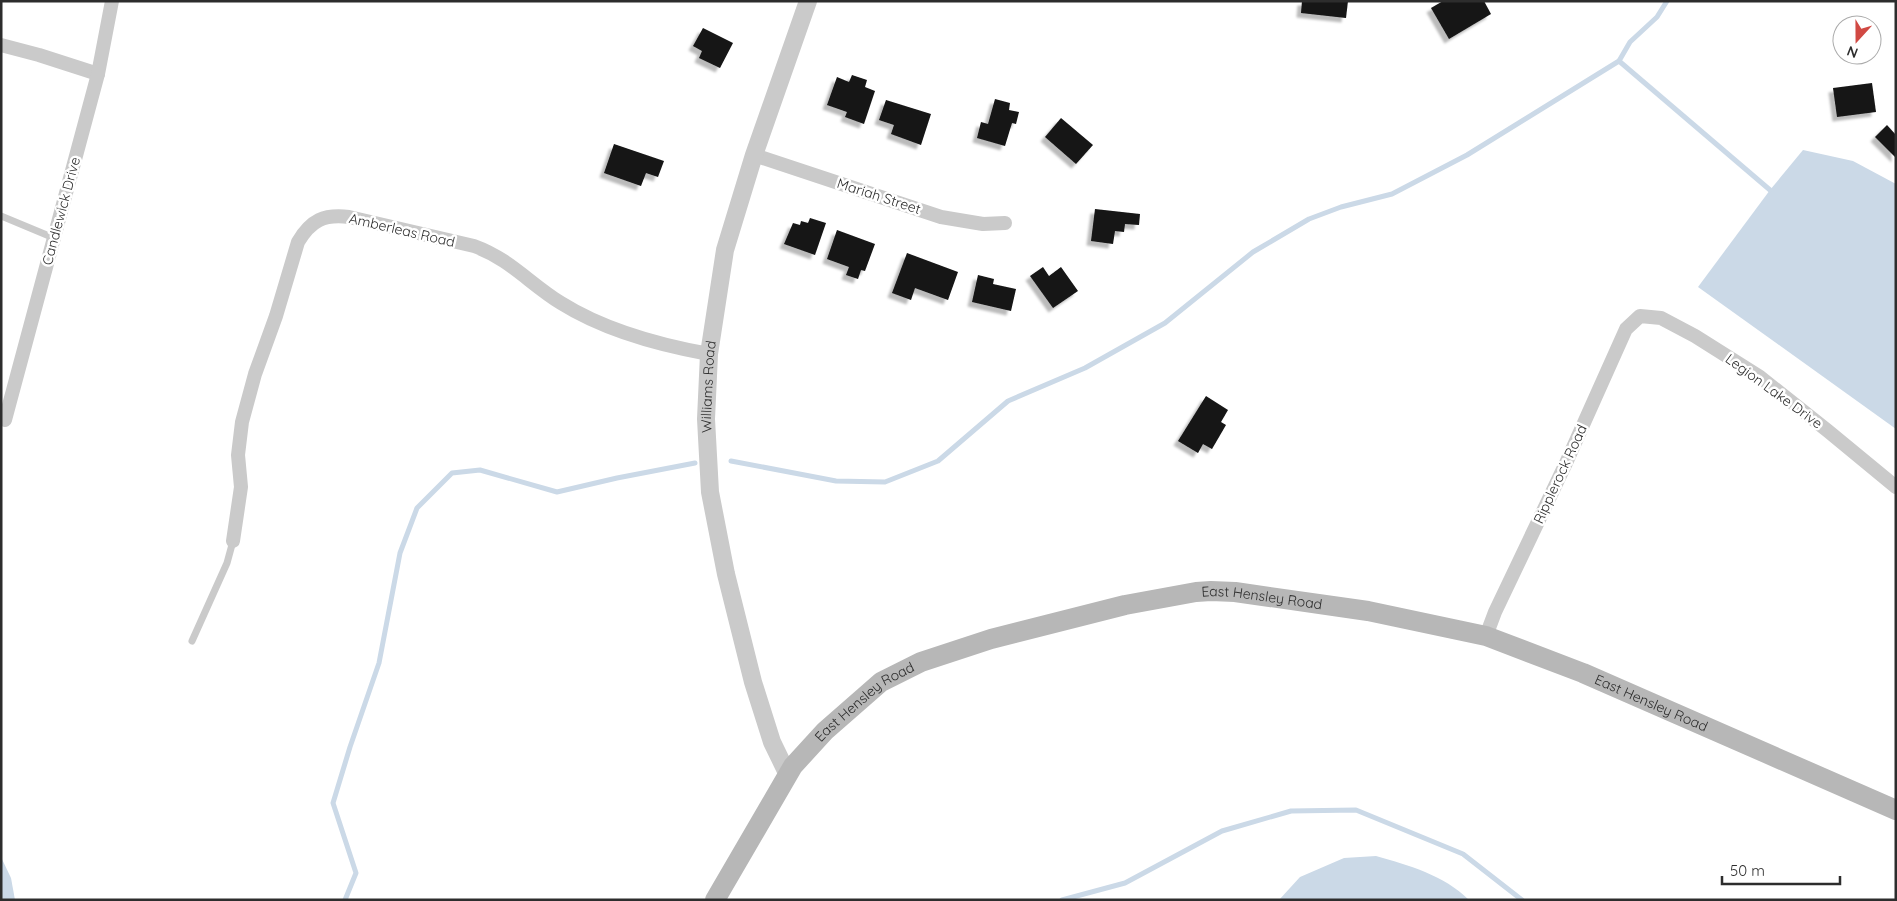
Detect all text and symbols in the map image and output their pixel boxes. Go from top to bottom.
north arrow [1832,15,1882,65]
text: N [1844,42,1860,62]
street label: Candlewick Drive [38,155,84,267]
street label: Mariah Street [835,174,923,218]
street label: Amberleas Road [347,209,457,251]
street label: Williams Road [697,339,720,433]
street label: Legion Lake Drive [1722,350,1826,432]
street label: Ripplerock Road [1529,422,1591,526]
street label: East Hensley Road [1201,582,1323,613]
street label: East Hensley Road [811,658,917,745]
street label: East Hensley Road [1592,670,1711,736]
scale bar [1722,854,1840,886]
text: 50 m [1730,861,1765,880]

